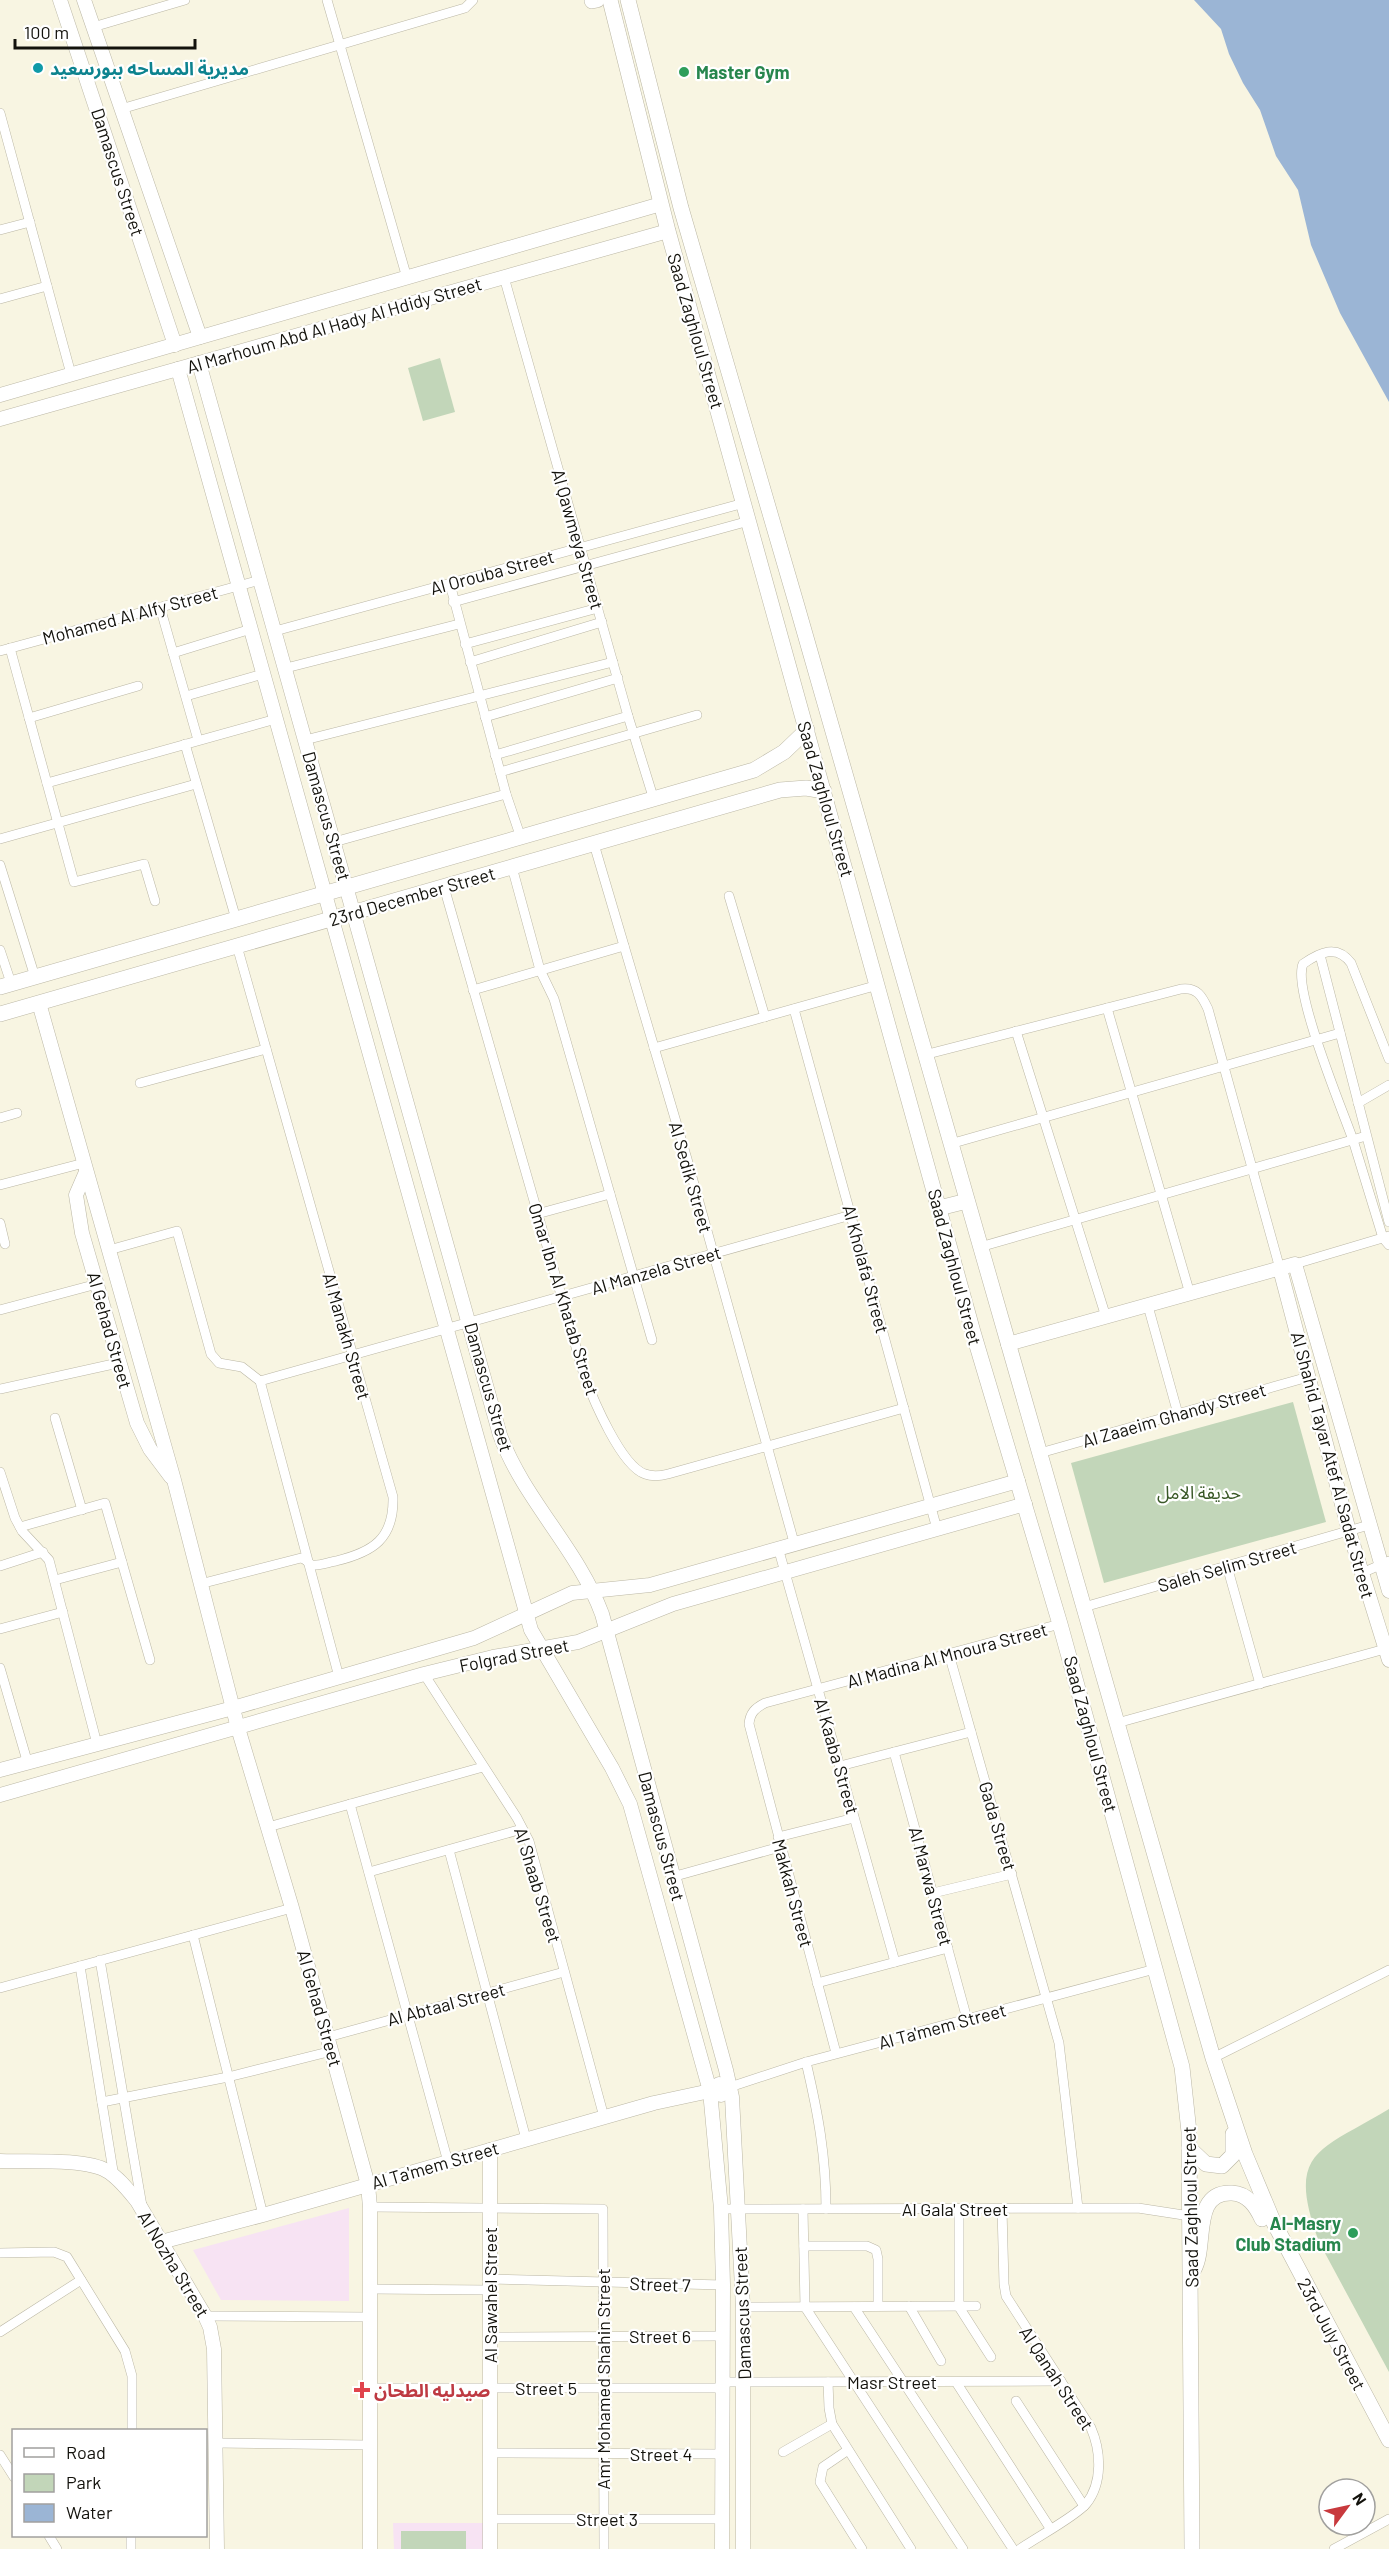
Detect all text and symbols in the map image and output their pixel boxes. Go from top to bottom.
scale bar [15,12,195,50]
text: 100 m [24,21,69,43]
place label: مديرية المساحه ببورسعيد [50,57,249,80]
marker: مديرية المساحه ببورسعيد [31,61,45,75]
place label: Master Gym [696,61,790,83]
marker: Master Gym [677,65,691,79]
street label: Damascus Street [87,105,149,239]
street label: Saad Zaghloul Street [663,250,729,412]
street label: Al Marhoum Abd Al Hady Al Hdidy Street [184,272,484,378]
street label: Al Qawmeya Street [547,466,609,612]
street label: Al Orouba Street [428,545,556,599]
street label: Mohamed Al Alfy Street [40,581,220,649]
street label: Saad Zaghloul Street [793,718,859,880]
street label: Damascus Street [298,749,356,883]
street label: 23rd December Street [326,862,498,930]
street label: Al Sedik Street [665,1119,717,1235]
street label: Saad Zaghloul Street [924,1186,986,1348]
street label: Omar Ibn Al Khatab Street [524,1200,604,1398]
street label: Al Kholafa' Street [838,1202,894,1336]
street label: Al Manzela Street [589,1241,723,1299]
street label: Al Gehad Street [83,1269,137,1391]
street label: Al Manakh Street [318,1270,376,1402]
street label: Damascus Street [460,1320,518,1454]
street label: Al Shahid Tayar Atef Al Sadat Street [1287,1329,1379,1601]
street label: Al Zaaeim Ghandy Street [1080,1378,1268,1452]
park label: حديقة الامل [1157,1481,1241,1504]
street label: Saleh Selim Street [1155,1536,1299,1596]
street label: Al Madina Al Mnoura Street [844,1618,1050,1692]
street label: Folgrad Street [457,1634,571,1676]
street label: Saad Zaghloul Street [1060,1653,1122,1815]
street label: Al Kaaba Street [810,1695,864,1817]
street label: Damascus Street [634,1769,690,1903]
street label: Gada Street [975,1779,1021,1873]
street label: Al Shaab Street [510,1824,566,1946]
street label: Al Marwa Street [905,1824,957,1948]
street label: Makkah Street [768,1836,818,1950]
street label: Al Gehad Street [293,1947,347,2069]
street label: Al Abtaal Street [385,1978,507,2030]
street label: Al Ta'mem Street [876,1998,1008,2054]
street label: Saad Zaghloul Street [1178,2126,1202,2288]
street label: Al Ta'mem Street [369,2136,501,2194]
street label: Al Gala' Street [902,2198,1008,2220]
street label: Al Nozha Street [134,2207,214,2321]
place label: Al-Masry Club Stadium [1235,2212,1341,2255]
marker: Al-Masry Club Stadium [1346,2226,1360,2240]
street label: Al Sawahel Street [479,2227,501,2363]
street label: Damascus Street [729,2246,755,2380]
street label: Amr Mohamed Shahin Street [592,2268,614,2490]
street label: Street 7 [629,2272,691,2296]
street label: 23rd July Street [1293,2274,1371,2394]
street label: Al Qanah Street [1015,2322,1099,2434]
street label: Street 6 [629,2325,691,2347]
street label: Masr Street [847,2371,937,2393]
street label: Street 5 [515,2377,577,2399]
place label: صيدليه الطحان [374,2379,490,2401]
marker: صيدليه الطحان [355,2383,369,2397]
legend [12,2429,207,2537]
text: Road [66,2441,106,2463]
street label: Street 4 [630,2443,692,2465]
text: Park [66,2471,101,2493]
north arrow [1317,2477,1377,2537]
text: N [1349,2489,1371,2508]
text: Water [66,2501,113,2523]
street label: Street 3 [576,2508,638,2530]

